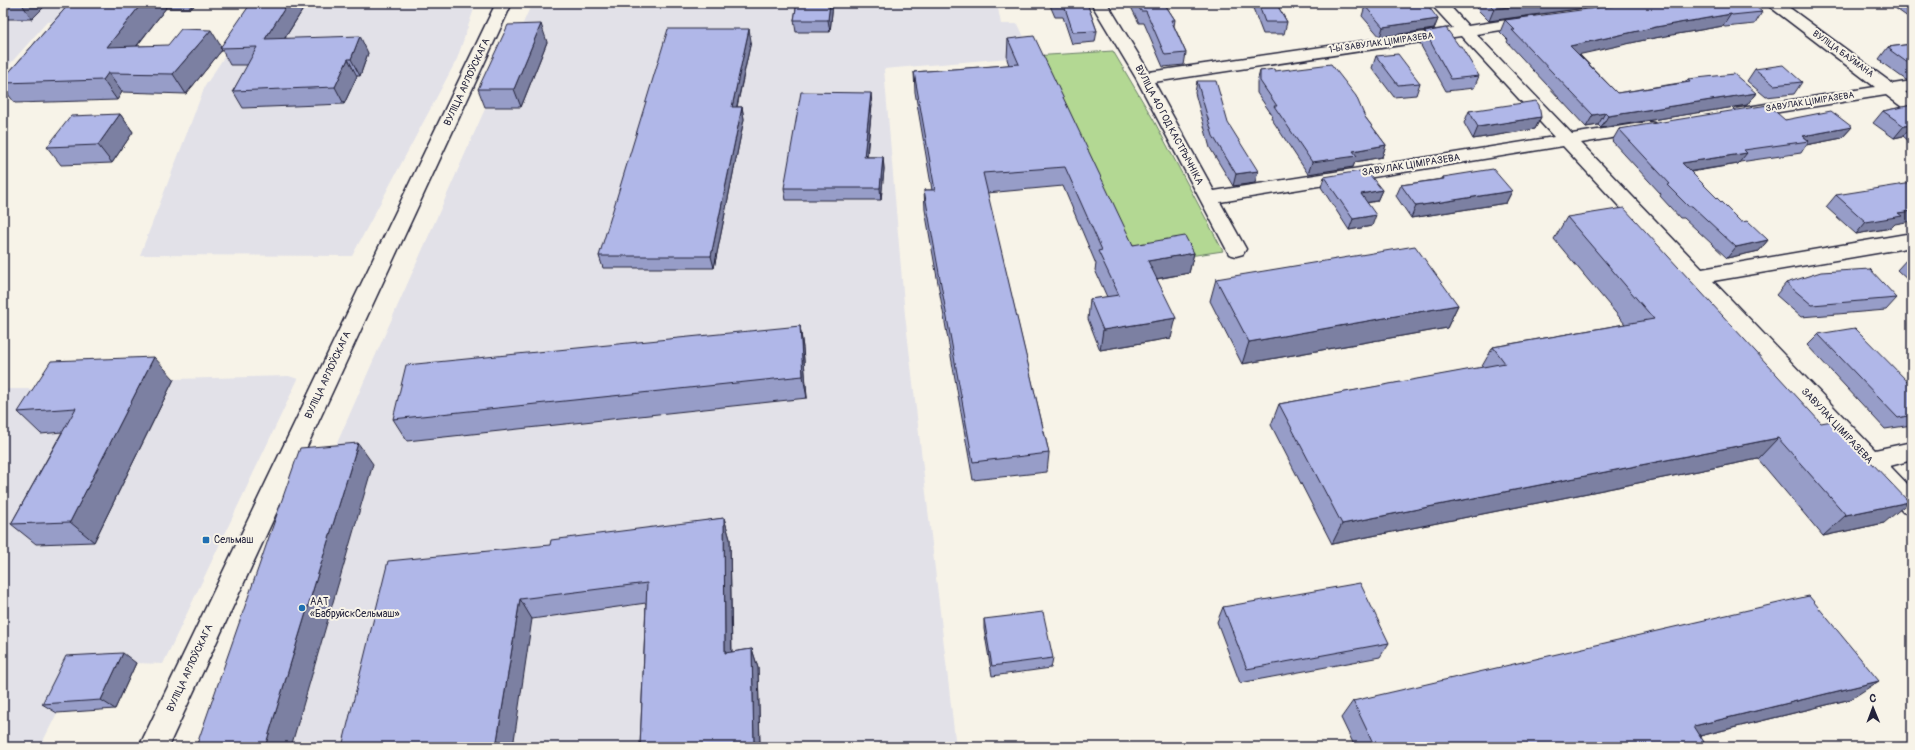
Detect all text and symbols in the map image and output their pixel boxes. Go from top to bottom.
street label: ВУЛІЦА БАЎМАНА [1810,27,1876,80]
street label: 1-Ы ЗАВУЛАК ЦІМІРАЗЕВА [1328,30,1434,56]
street label: ВУЛІЦА АРЛОЎСКАГА [441,35,493,128]
street label: ВУЛІЦА 40 ГОД КАСТРЫЧНІКА [1132,63,1206,187]
street label: ЗАВУЛАК ЦІМІРАЗЕВА [1765,90,1855,114]
street label: ЗАВУЛАК ЦІМІРАЗЕВА [1361,151,1461,179]
street label: ВУЛІЦА АРЛОЎСКАГА [302,328,354,421]
street label: ЗАВУЛАК ЦІМІРАЗЕВА [1799,386,1876,467]
place label: Сельмаш [214,534,253,546]
marker: Сельмаш [201,535,211,545]
place label: ААТ «БабруйскСельмаш» [310,596,399,620]
marker: ААТ «БабруйскСельмаш» [297,603,307,613]
street label: ВУЛІЦА АРЛОЎСКАГА [164,621,216,714]
north arrow [1853,688,1893,728]
text: С [1869,692,1877,705]

